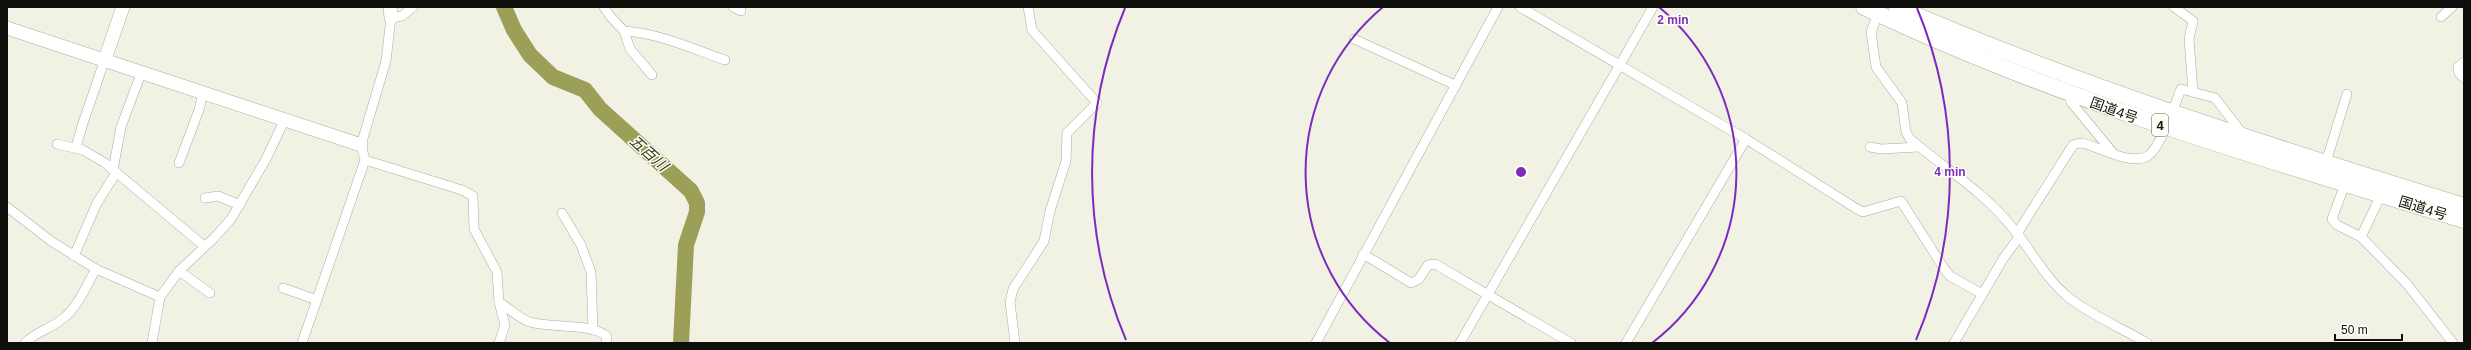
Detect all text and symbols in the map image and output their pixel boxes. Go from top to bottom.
text: 2 min [1657,13,1689,27]
street label: 国道4号 [2088,94,2140,126]
road number: 4 [2152,114,2168,136]
water label: 五百川 [627,132,673,176]
centre of rings [1514,165,1528,179]
text: 4 min [1934,165,1966,179]
street label: 国道4号 [2397,193,2449,223]
scale bar [2335,316,2402,342]
text: 50 m [2341,323,2368,337]

